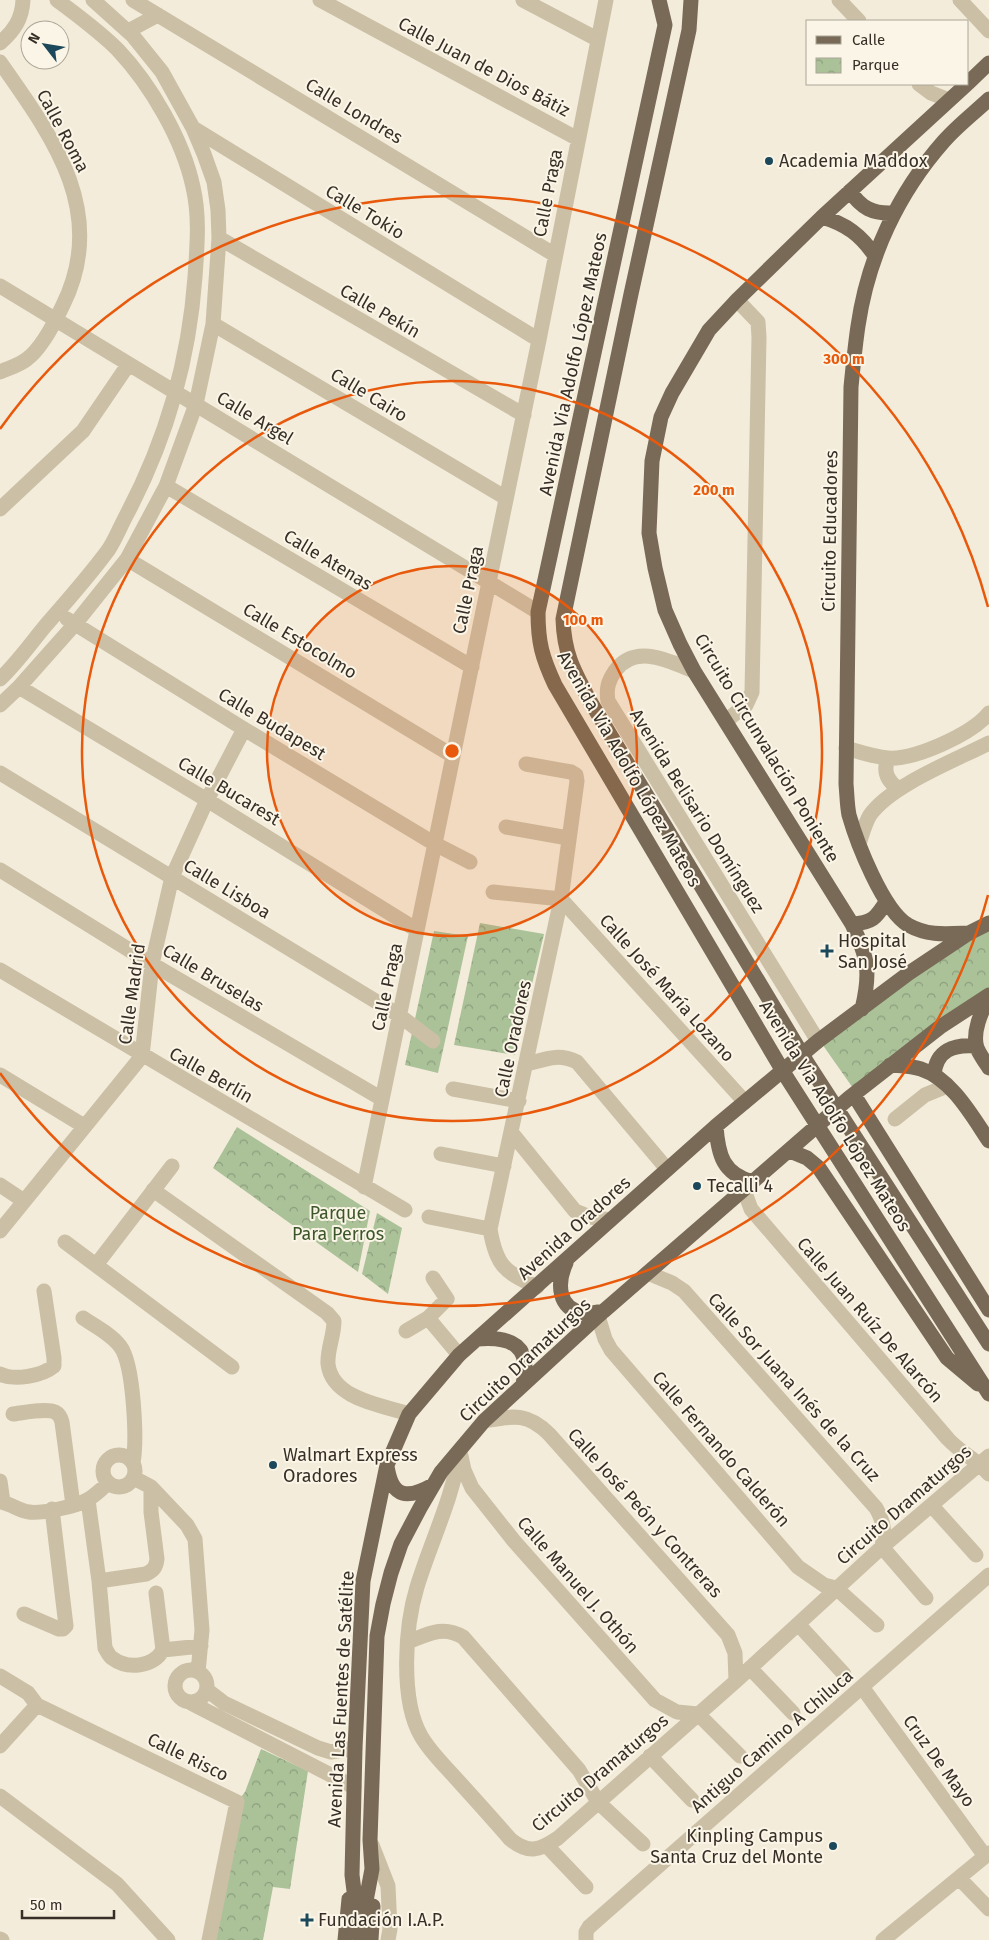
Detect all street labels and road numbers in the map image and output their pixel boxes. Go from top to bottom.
street label: Calle Juan de Dios Bátiz [394,12,574,122]
street label: Calle Londres [301,73,407,149]
street label: Calle Roma [32,86,94,176]
street label: Calle Praga [529,147,567,239]
street label: Calle Tokio [322,180,408,244]
street label: Avenida Via Adolfo López Mateos [534,230,612,498]
street label: Calle Pekín [336,279,424,343]
street label: Calle Cairo [326,363,412,427]
street label: Calle Argel [213,387,297,449]
street label: Circuito Educadores [818,450,842,612]
street label: Calle Atenas [280,525,376,595]
street label: Calle Praga [448,544,488,636]
street label: Calle Estocolmo [239,598,361,684]
street label: Circuito Circunvalación Poniente [690,630,844,866]
street label: Avenida Via Adolfo López Mateos [552,647,706,891]
street label: Calle Budapest [214,683,330,765]
street label: Avenida Belisario Domínguez [625,705,769,917]
street label: Calle Bucarest [174,752,285,830]
street label: Calle Lisboa [179,854,275,924]
street label: Calle José María Lozano [595,910,739,1066]
street label: Calle Bruselas [158,939,268,1017]
street label: Calle Praga [367,941,407,1033]
street label: Calle Madrid [114,942,150,1046]
street label: Calle Oradores [490,979,536,1099]
street label: Avenida Via Adolfo López Mateos [755,996,915,1236]
street label: Calle Berlín [165,1042,257,1108]
street label: Avenida Oradores [513,1172,635,1284]
street label: Calle Juan Ruíz De Alarcón [792,1233,948,1407]
street label: Calle Sor Juana Inés de la Cruz [703,1288,885,1486]
street label: Circuito Dramaturgos [455,1293,595,1427]
street label: Calle Fernando Calderón [647,1367,795,1531]
street label: Calle José Peón y Contreras [563,1424,727,1602]
street label: Circuito Dramaturgos [832,1440,976,1570]
street label: Calle Manuel J. Othón [512,1512,644,1658]
street label: Avenida Las Fuentes de Satélite [323,1570,359,1828]
street label: Antiguo Camino A Chiluca [686,1664,858,1818]
street label: Circuito Dramaturgos [527,1709,673,1837]
street label: Cruz De Mayo [898,1710,980,1812]
street label: Calle Risco [144,1728,232,1786]

